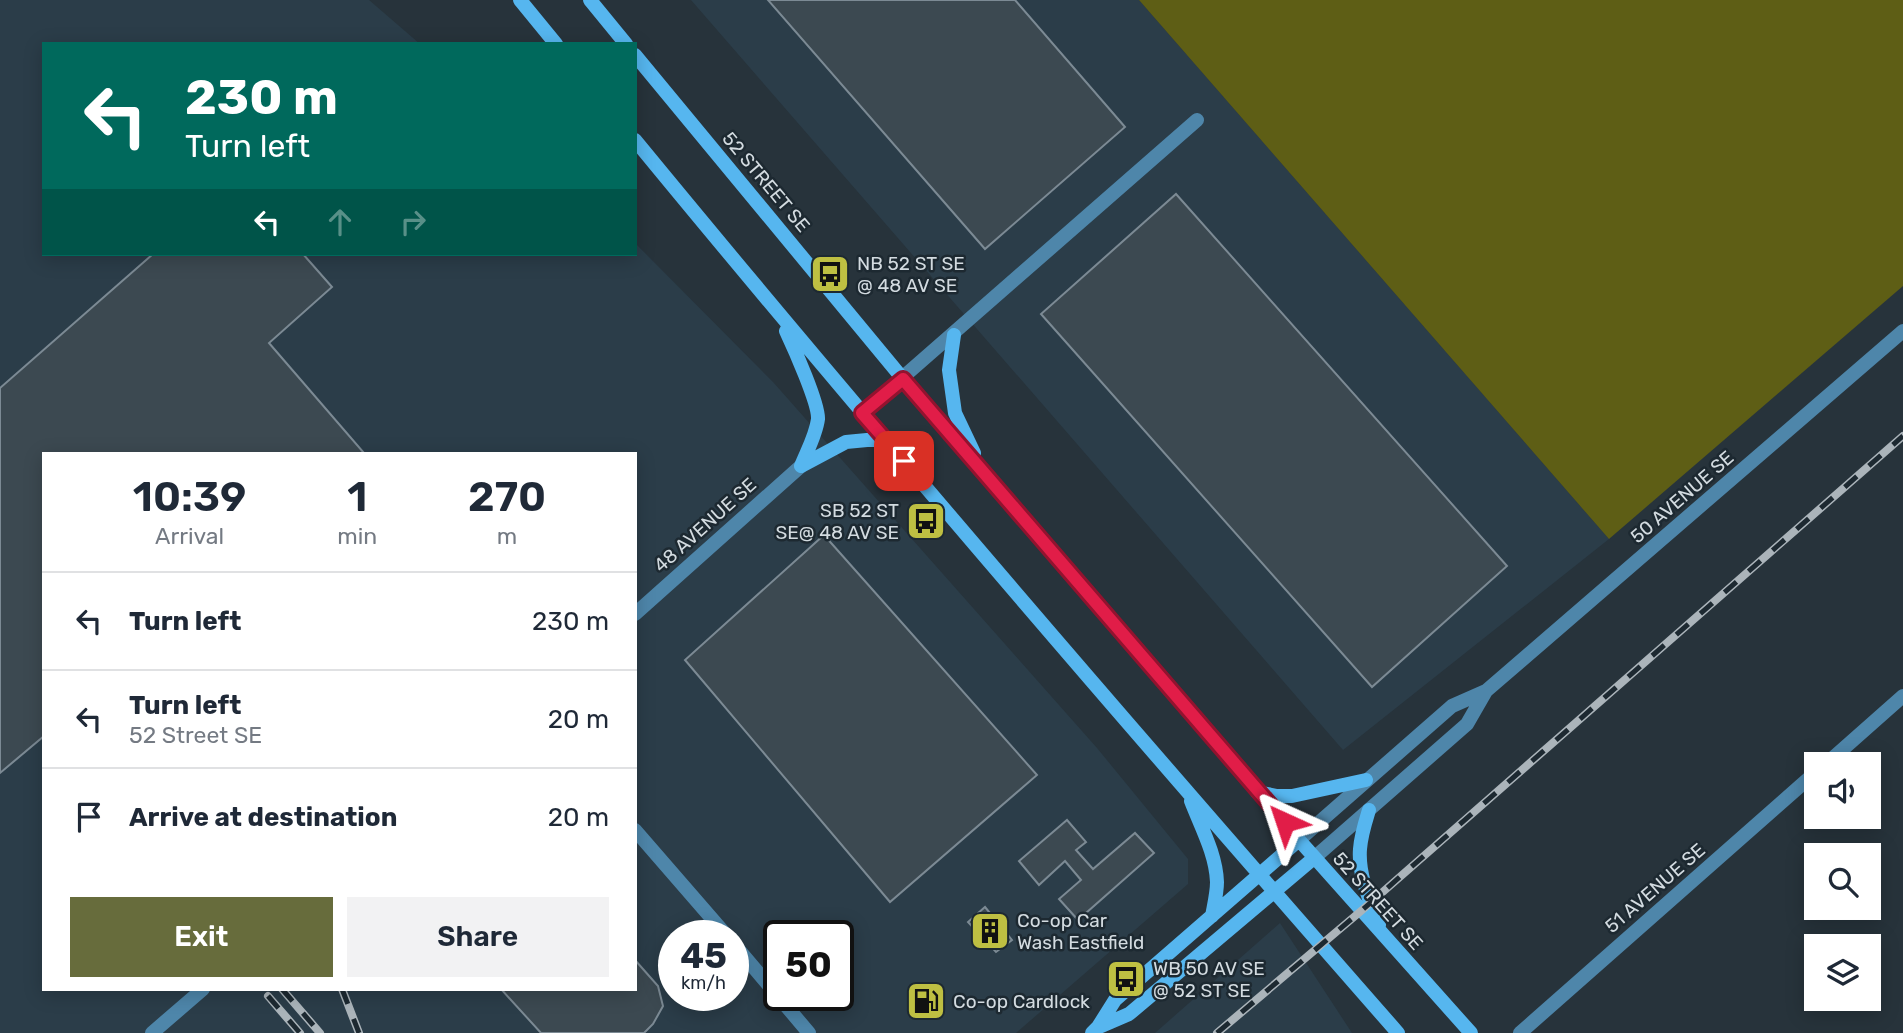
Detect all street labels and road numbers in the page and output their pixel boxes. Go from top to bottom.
street label: 52 STREET SE [717,127,815,237]
street label: 50 AVENUE SE [1626,446,1738,548]
street label: 48 AVENUE SE [649,473,761,577]
street label: 51 AVENUE SE [1600,838,1710,938]
street label: 52 STREET SE [1328,847,1428,955]

